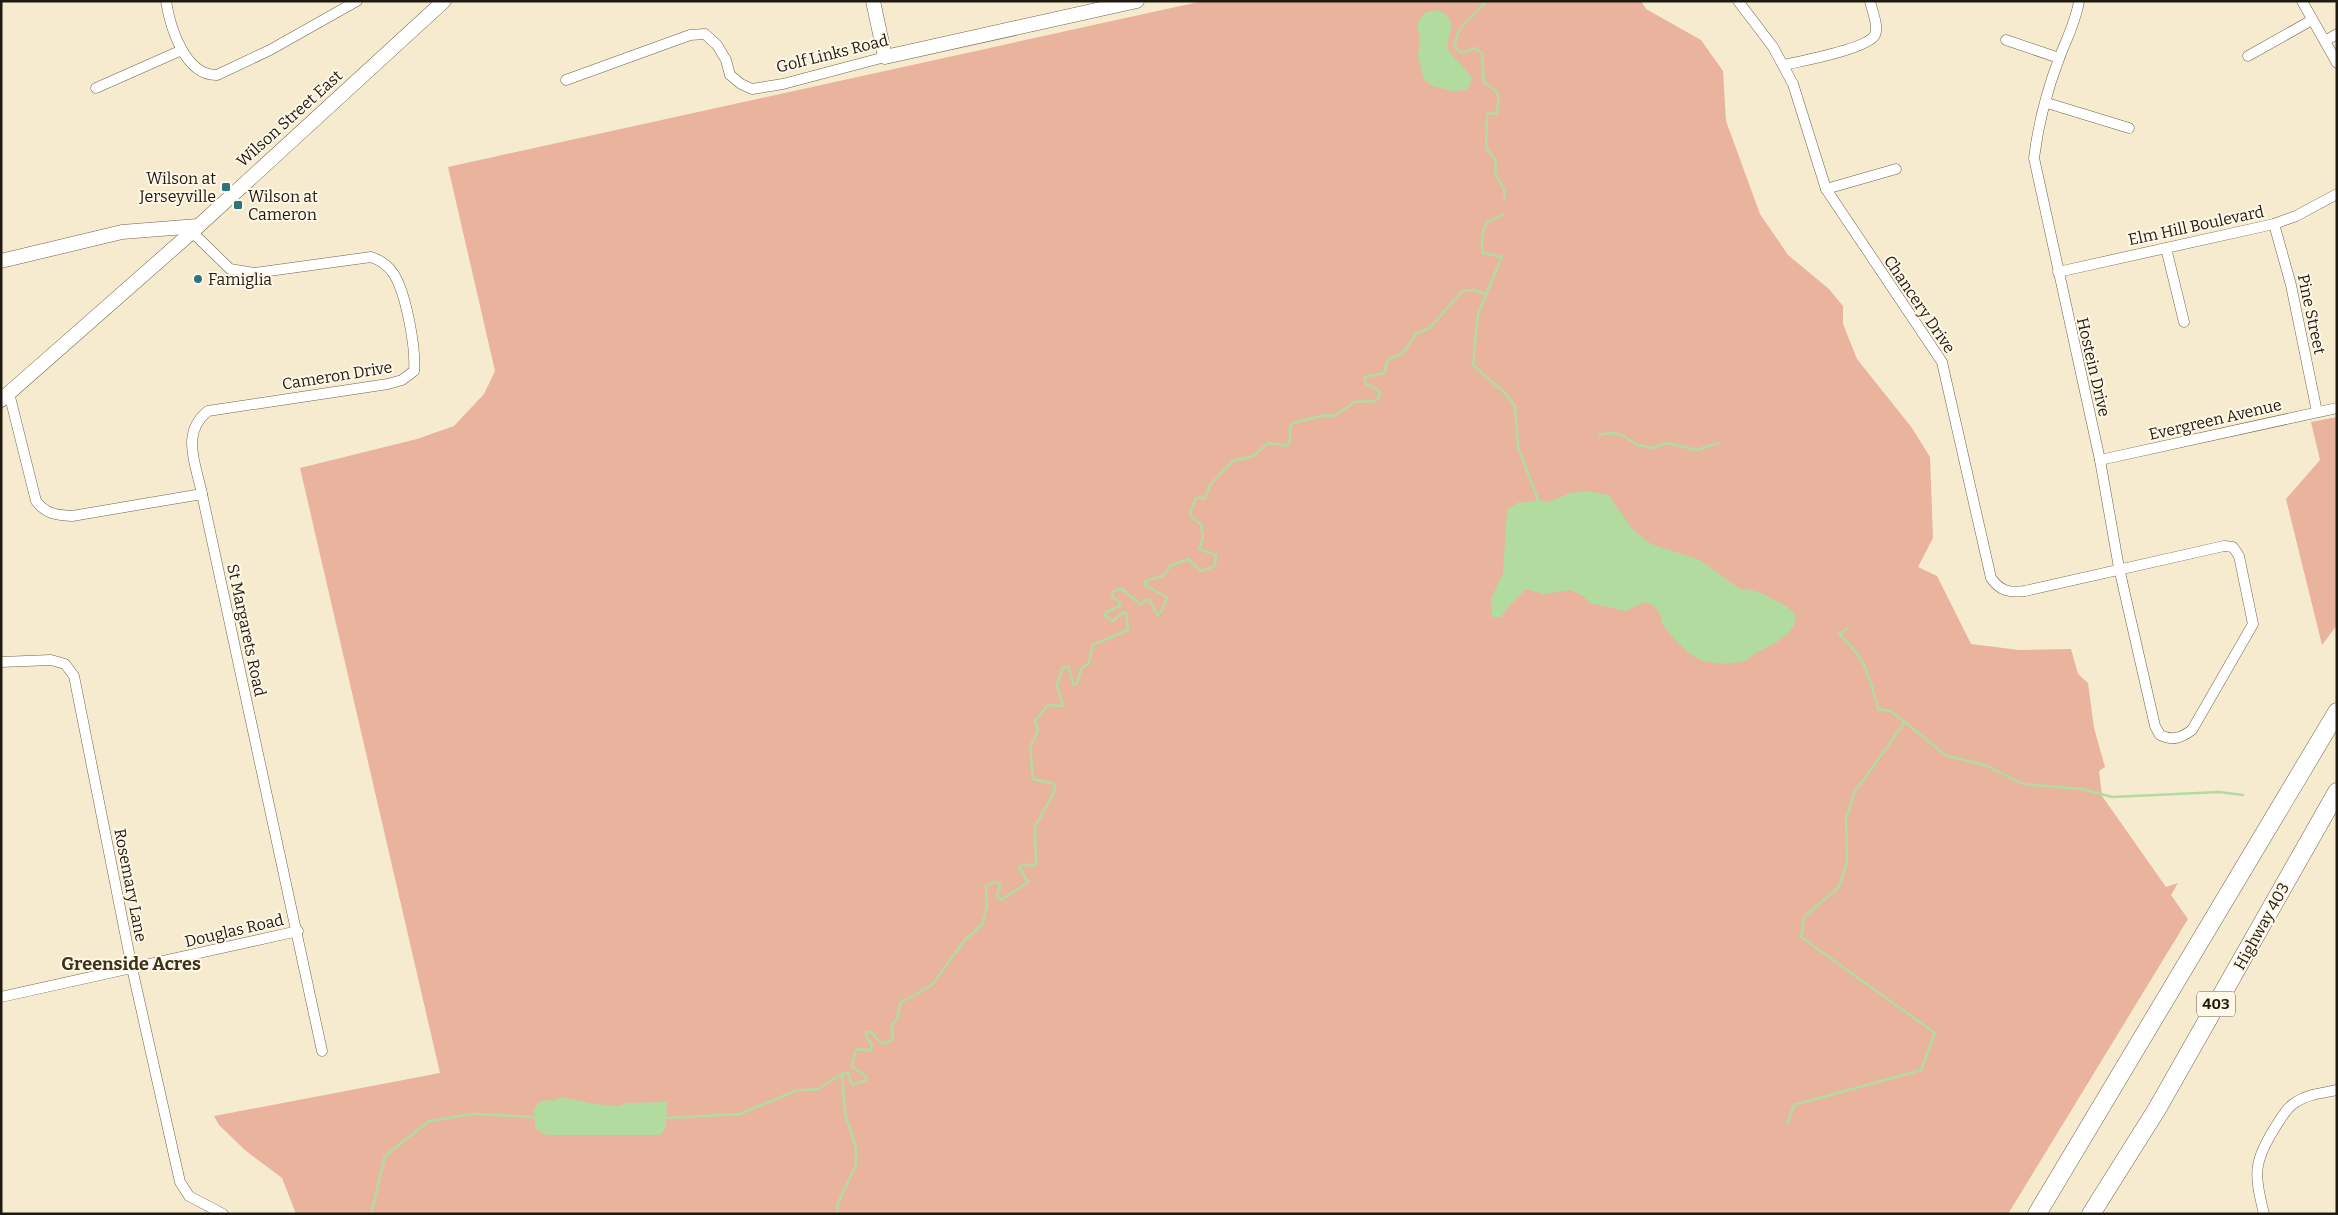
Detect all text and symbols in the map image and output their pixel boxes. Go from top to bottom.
street label: Golf Links Road [774,30,891,77]
street label: Wilson Street East [233,66,346,171]
place label: Wilson at Jerseyville [138,169,216,206]
marker: Wilson at Jerseyville [220,181,232,193]
place label: Wilson at Cameron [248,187,318,224]
marker: Wilson at Cameron [232,199,244,211]
street label: Elm Hill Boulevard [2126,202,2266,249]
street label: Chancery Drive [1880,252,1959,357]
place label: Famiglia [208,270,272,289]
street label: Pine Street [2294,272,2329,356]
marker: Famiglia [192,273,204,285]
street label: Hostein Drive [2073,316,2114,419]
street label: Cameron Drive [281,357,394,394]
street label: Evergreen Avenue [2147,395,2283,444]
street label: St Margarets Road [223,562,270,699]
street label: Rosemary Lane [110,827,151,943]
street label: Highway 403 [2230,879,2293,973]
street label: Douglas Road [183,910,286,951]
district label: Greenside Acres [61,953,201,975]
road number: 403 [2197,992,2235,1016]

